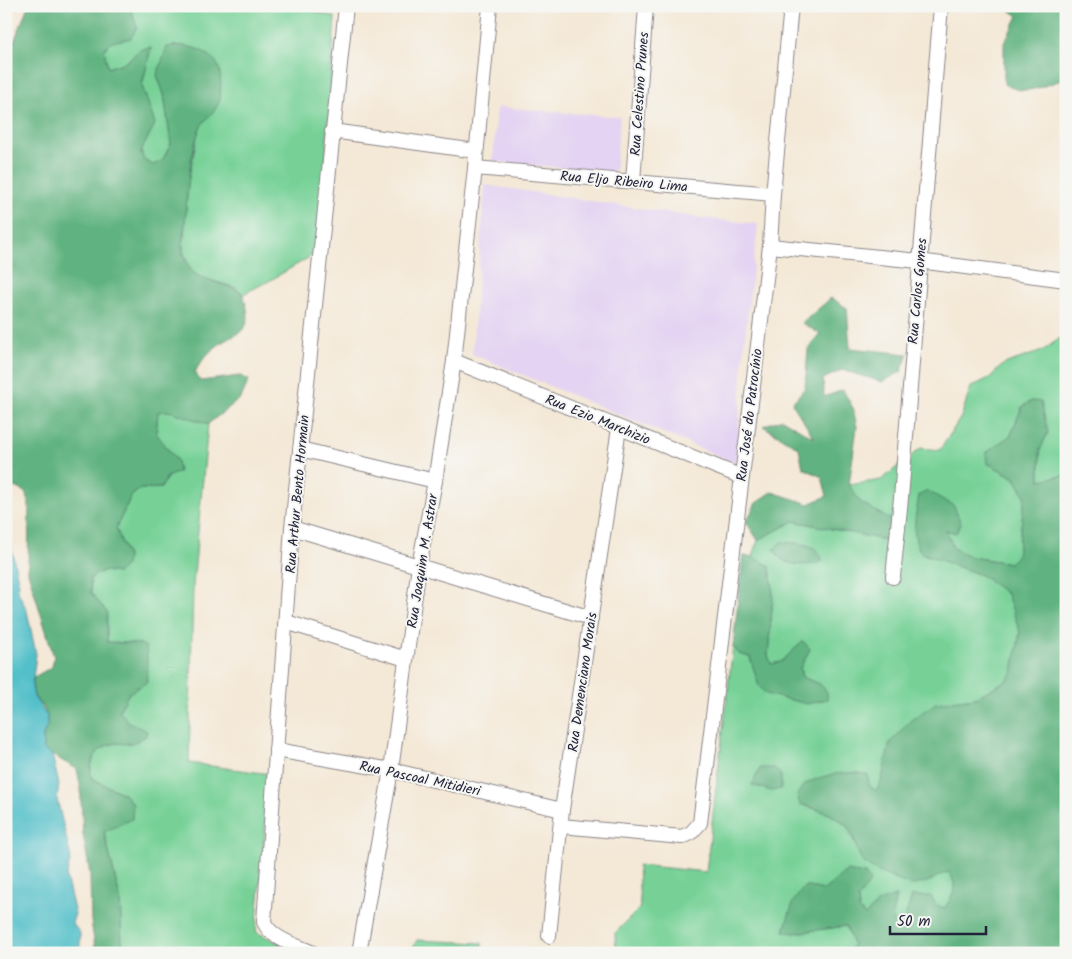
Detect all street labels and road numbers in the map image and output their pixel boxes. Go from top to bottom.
street label: Rua Celestino Prunes [625,31,655,157]
street label: Rua Eljo Ribeiro Lima [559,165,689,199]
street label: Rua Carlos Gomes [902,237,934,345]
street label: Rua José do Patrocínio [731,347,769,483]
street label: Rua Ezio Marchizio [542,389,654,451]
street label: Rua Arthur Bento Hormain [280,414,316,574]
street label: Rua Joaquim M. Astrar [402,491,445,630]
street label: Rua Demenciano Morais [562,611,604,753]
street label: Rua Pascoal Mitidieri [357,755,483,803]

